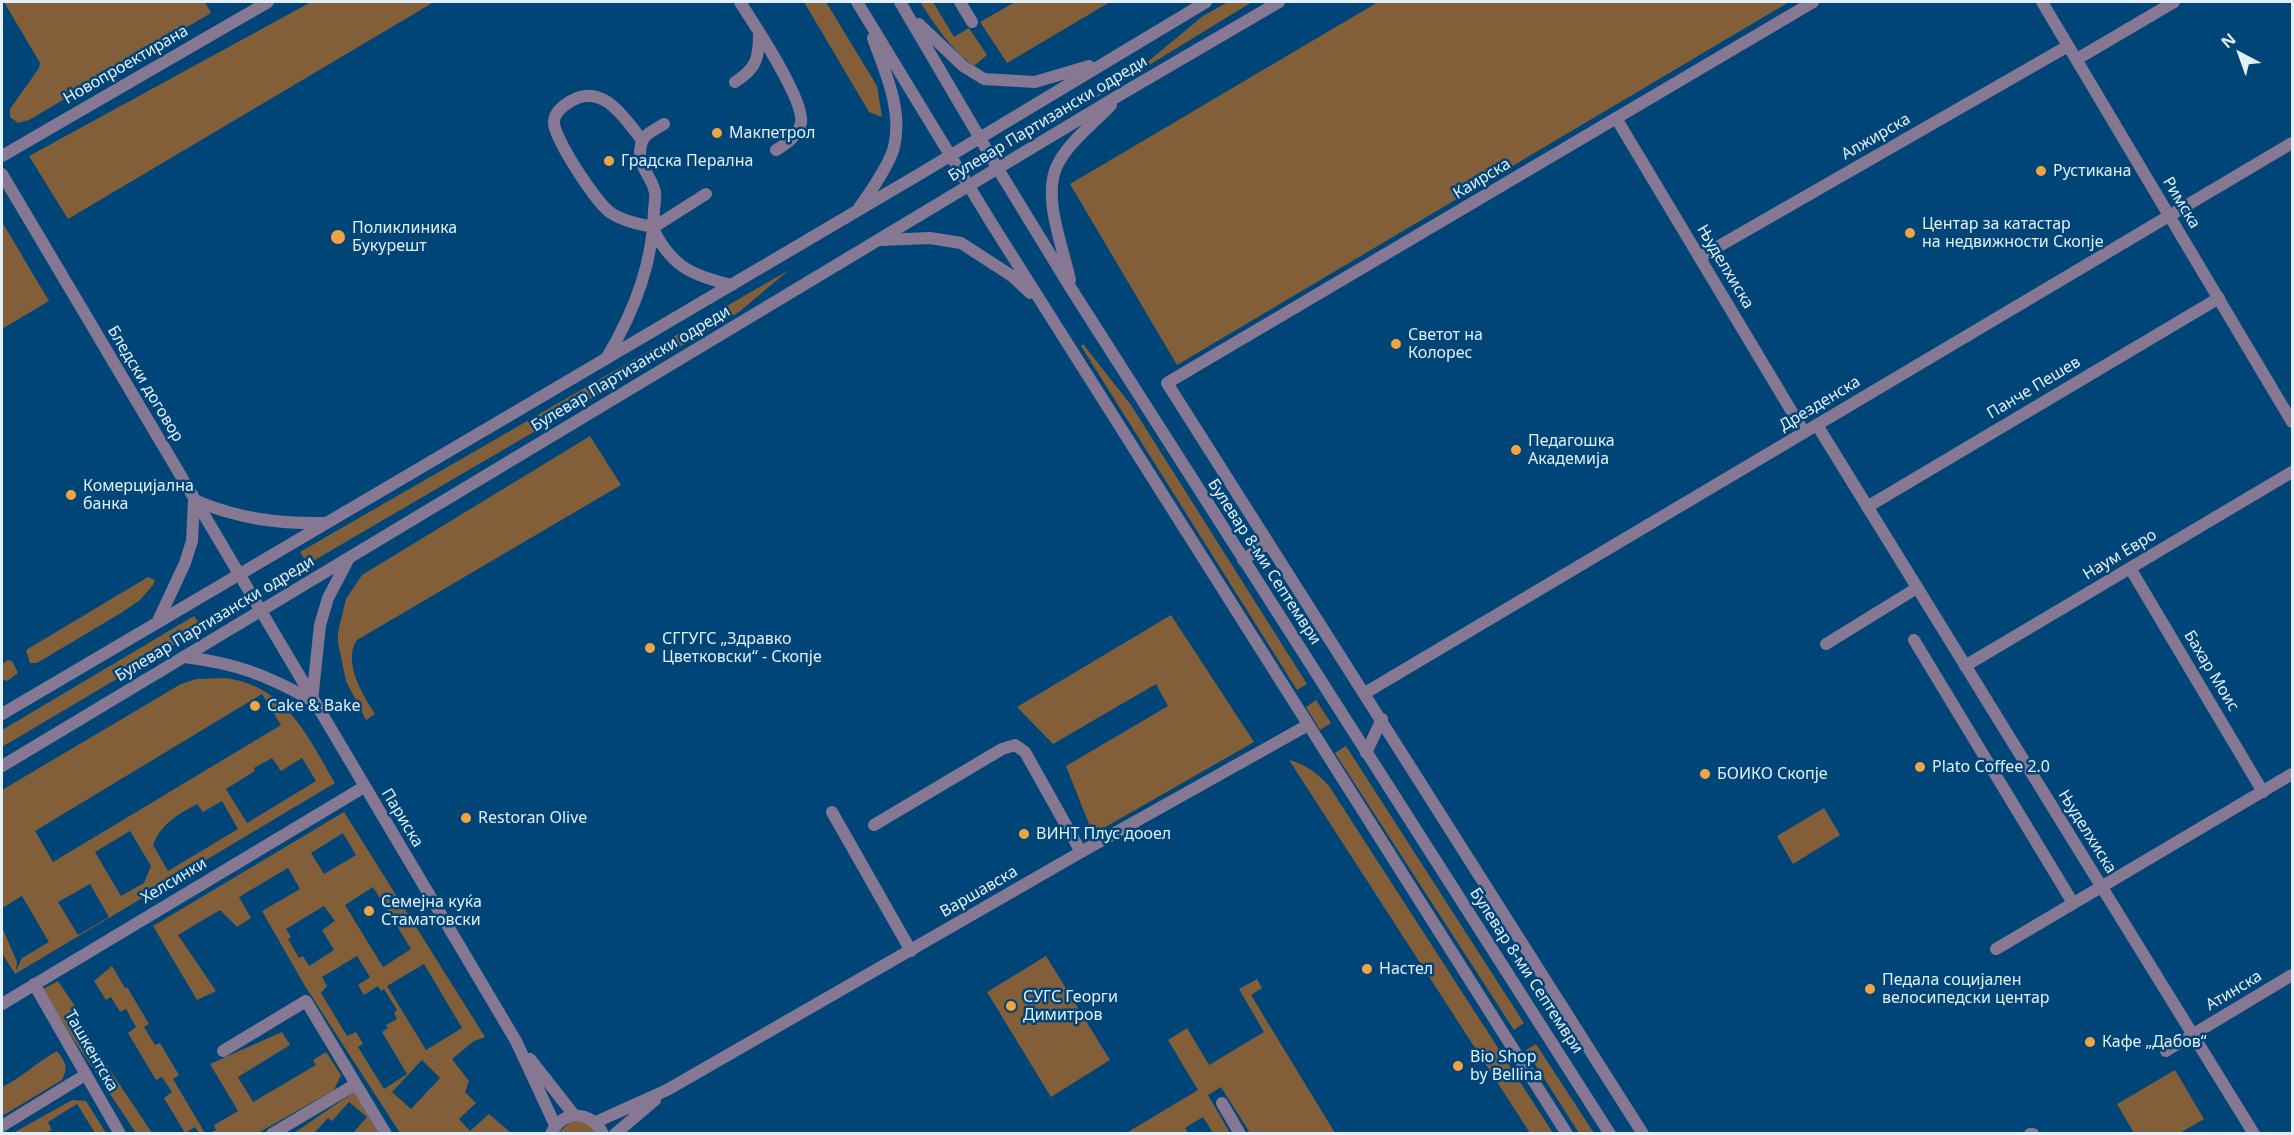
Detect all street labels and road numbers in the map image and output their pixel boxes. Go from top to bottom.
street label: Новопроектирана [60,21,192,109]
street label: Булевар Партизански одреди [945,52,1151,186]
street label: Алжирска [1838,110,1914,164]
street label: Каирска [1450,154,1514,204]
street label: Римска [2158,174,2204,232]
street label: Њуделхиска [1692,222,1758,312]
street label: Булевар Партизански одреди [528,302,734,436]
street label: Бледски договор [103,323,187,445]
street label: Панче Пешев [1984,353,2084,423]
street label: Дрезденска [1776,372,1864,436]
street label: Булевар 8-ми Септември [1203,476,1325,648]
street label: Наум Евро [2080,526,2160,584]
street label: Булевар Партизански одреди [112,552,318,686]
street label: Бахар Моис [2179,627,2243,715]
street label: Париска [377,785,427,851]
street label: Њуделхиска [2054,787,2120,877]
street label: Хелсинки [138,854,210,908]
street label: Варшавска [937,862,1021,922]
street label: Булевар 8-ми Септември [1465,885,1587,1057]
street label: Атинска [2203,967,2265,1015]
street label: Ташкентска [60,1007,122,1095]

